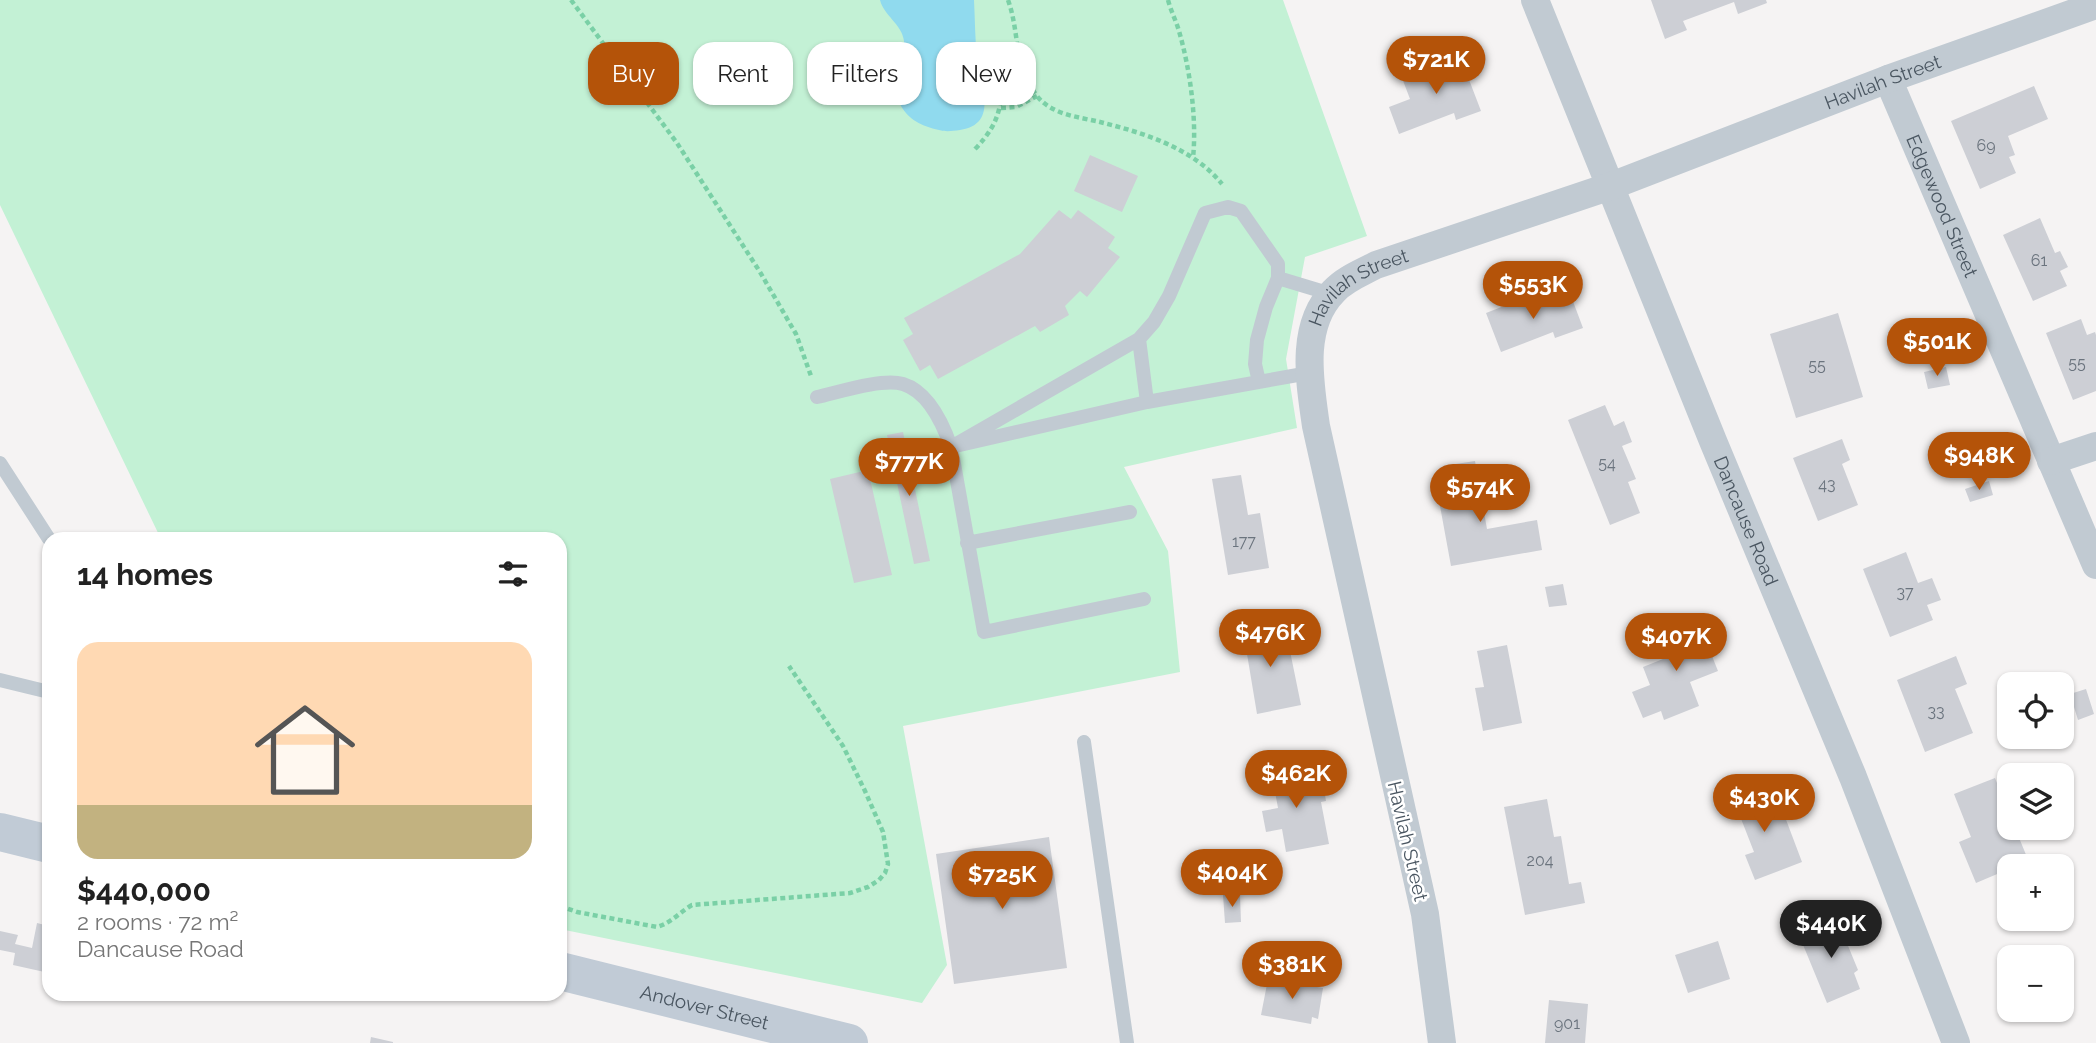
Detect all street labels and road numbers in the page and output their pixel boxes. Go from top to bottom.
street label: Havilah Street [1821,50,1944,114]
street label: Edgewood Street [1902,131,1983,281]
street label: Havilah Street [1304,244,1411,329]
street label: Dancause Road [1710,453,1783,589]
street label: Havilah Street [1384,779,1433,904]
street label: Andover Street [638,980,772,1034]

